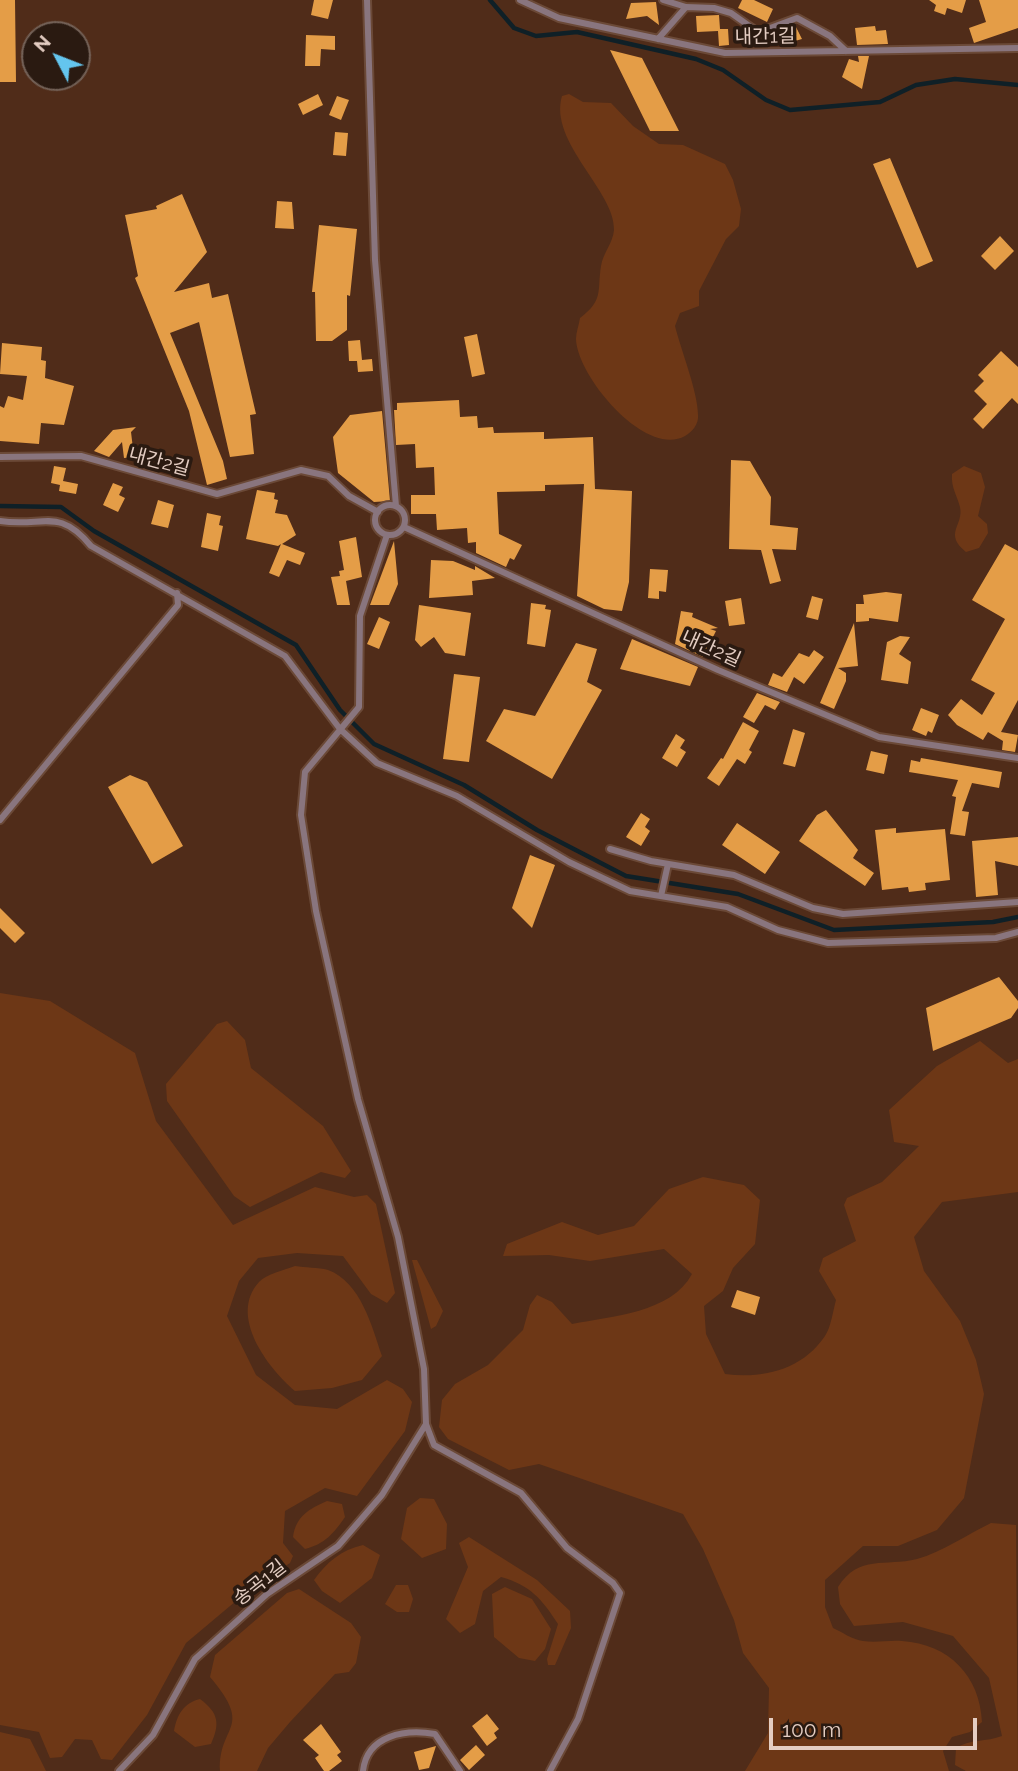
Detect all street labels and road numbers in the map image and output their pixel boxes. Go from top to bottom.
street label: 내간1길 [735,25,795,49]
street label: 내간2길 [126,443,192,481]
street label: 내간2길 [678,626,744,672]
street label: 송곡1길 [229,1555,291,1611]

